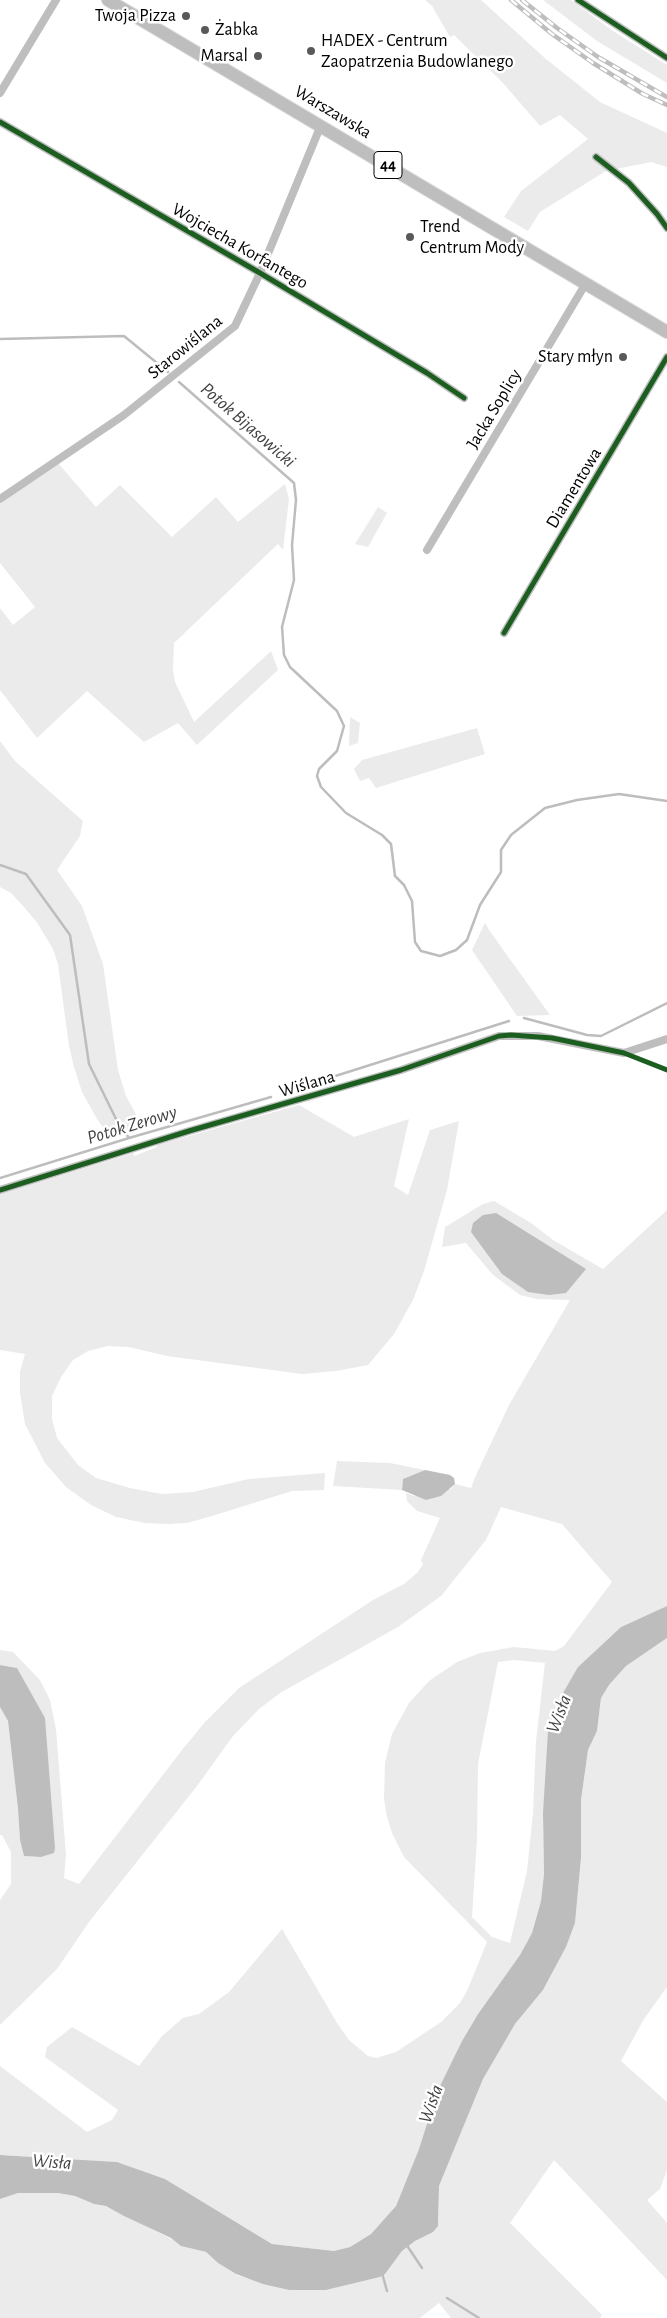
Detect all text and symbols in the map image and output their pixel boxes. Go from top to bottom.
place label: Twoja Pizza [95,5,176,27]
marker: Twoja Pizza [180,10,192,22]
place label: Żabka [215,19,258,41]
marker: Żabka [199,24,211,36]
place label: HADEX - Centrum Zaopatrzenia Budowlanego [321,30,514,72]
place label: Marsal [201,45,248,67]
marker: HADEX - Centrum Zaopatrzenia Budowlanego [305,45,317,57]
marker: Marsal [252,50,264,62]
street label: Warszawska [291,81,375,143]
road number: 44 [374,152,402,178]
street label: Wojciecha Korfantego [168,198,312,294]
place label: Trend Centrum Mody [420,216,524,258]
marker: Trend Centrum Mody [404,231,416,243]
street label: Starowiślana [143,310,227,384]
place label: Stary młyn [538,346,613,368]
marker: Stary młyn [617,351,629,363]
street label: Jacka Soplicy [462,365,526,453]
water label: Potok Bijasowicki [196,378,300,472]
street label: Diamentowa [541,444,607,532]
street label: Wiślana [276,1066,338,1102]
water label: Potok Zerowy [84,1101,180,1149]
water label: Wisła [541,1692,577,1736]
water label: Wisła [414,2082,448,2126]
water label: Wisła [32,2149,72,2175]

